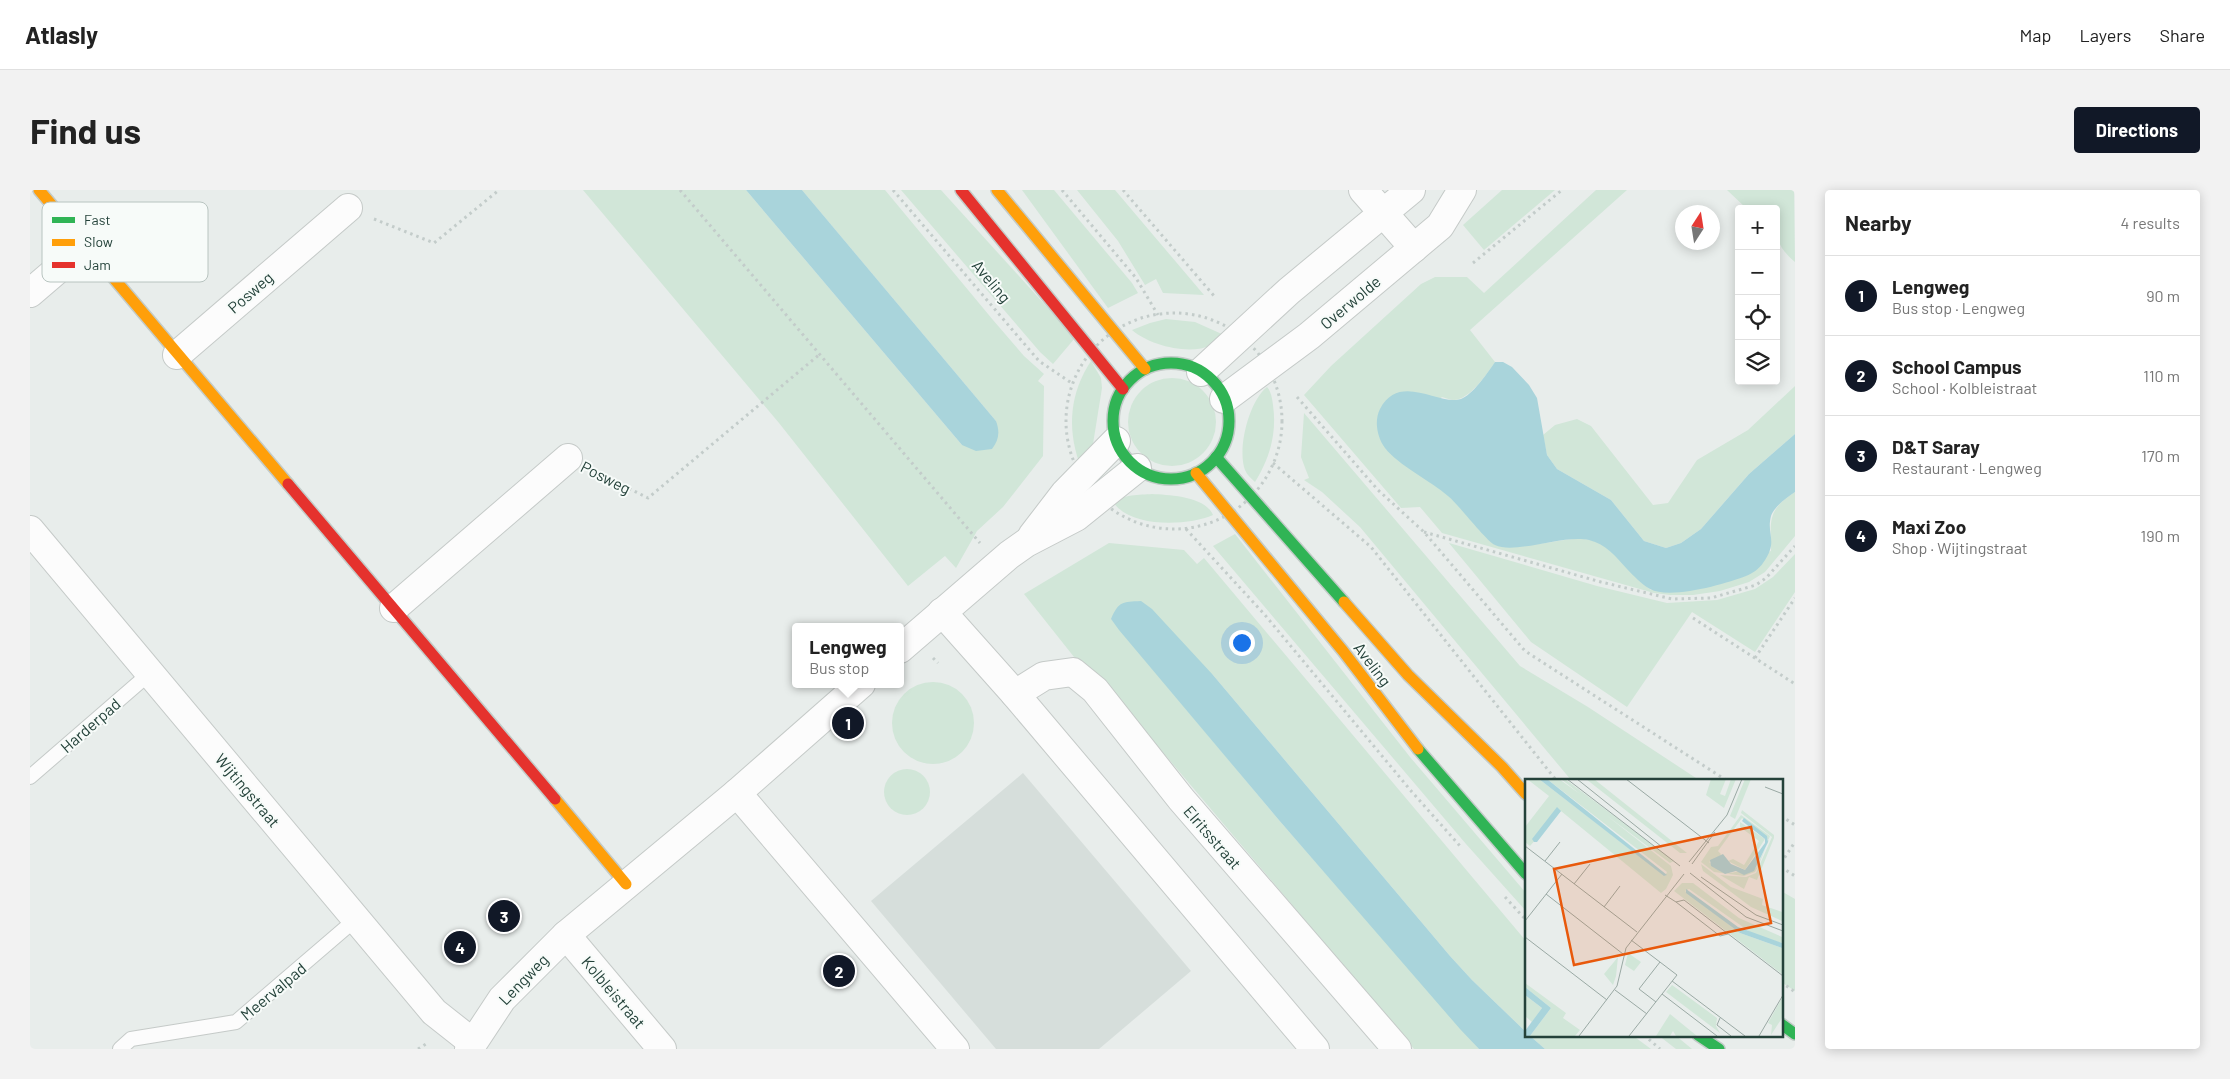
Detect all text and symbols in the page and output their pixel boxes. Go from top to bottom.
text: Atlasly [25,20,98,49]
text: Map [2019,24,2051,46]
text: Layers [2079,24,2132,46]
text: Share [2160,24,2205,46]
button: Directions [2074,107,2200,153]
text: Find us [30,109,141,151]
legend [42,202,208,282]
north arrow [1675,205,1720,250]
map controls [1735,205,1780,385]
button: + [1735,205,1780,250]
text: Nearby [1845,210,1911,235]
text: Fast [84,211,110,228]
text: 4 results [2120,213,2180,232]
text: Slow [84,233,113,250]
button: − [1735,250,1780,295]
text: Jam [84,256,111,273]
street label: Aveling [969,256,1015,306]
street label: Posweg [224,267,276,317]
street label: Overwolde [1316,271,1384,333]
text: Lengweg [1892,275,1969,298]
text: 1 [1858,286,1864,305]
text: 90 m [2146,286,2180,305]
button: locate [1735,295,1780,340]
text: Bus stop · Lengweg [1892,298,2025,317]
button: layers [1735,340,1780,385]
text: School Campus [1892,355,2022,378]
text: 2 [1857,366,1865,385]
text: 110 m [2143,366,2180,385]
text: School · Kolbleistraat [1892,378,2037,397]
text: D&T Saray [1892,435,1980,458]
text: 3 [1857,446,1865,465]
text: 170 m [2141,446,2180,465]
street label: Posweg [578,456,634,498]
text: Restaurant · Lengweg [1892,458,2042,477]
text: Maxi Zoo [1892,515,1966,538]
text: 4 [1856,526,1866,545]
text: 190 m [2141,526,2180,545]
text: Shop · Wijtingstraat [1892,538,2028,557]
popup [792,623,904,688]
your location [1229,630,1255,656]
text: Lengweg [809,635,887,658]
street label: Aveling [1350,638,1396,690]
text: Bus stop [809,658,869,677]
street label: Harderpad [56,694,124,756]
pin: 1 [832,704,864,742]
street label: Wijtingstraat [212,749,284,831]
inset map [1525,779,1782,1036]
street label: Elritsstraat [1180,801,1246,873]
pin: 3 [488,897,520,935]
pin: 4 [444,928,476,966]
street label: Lengweg [494,950,552,1008]
street label: Kolbleistraat [578,952,650,1032]
pin: 2 [823,952,855,990]
street label: Meervalpad [236,958,310,1024]

